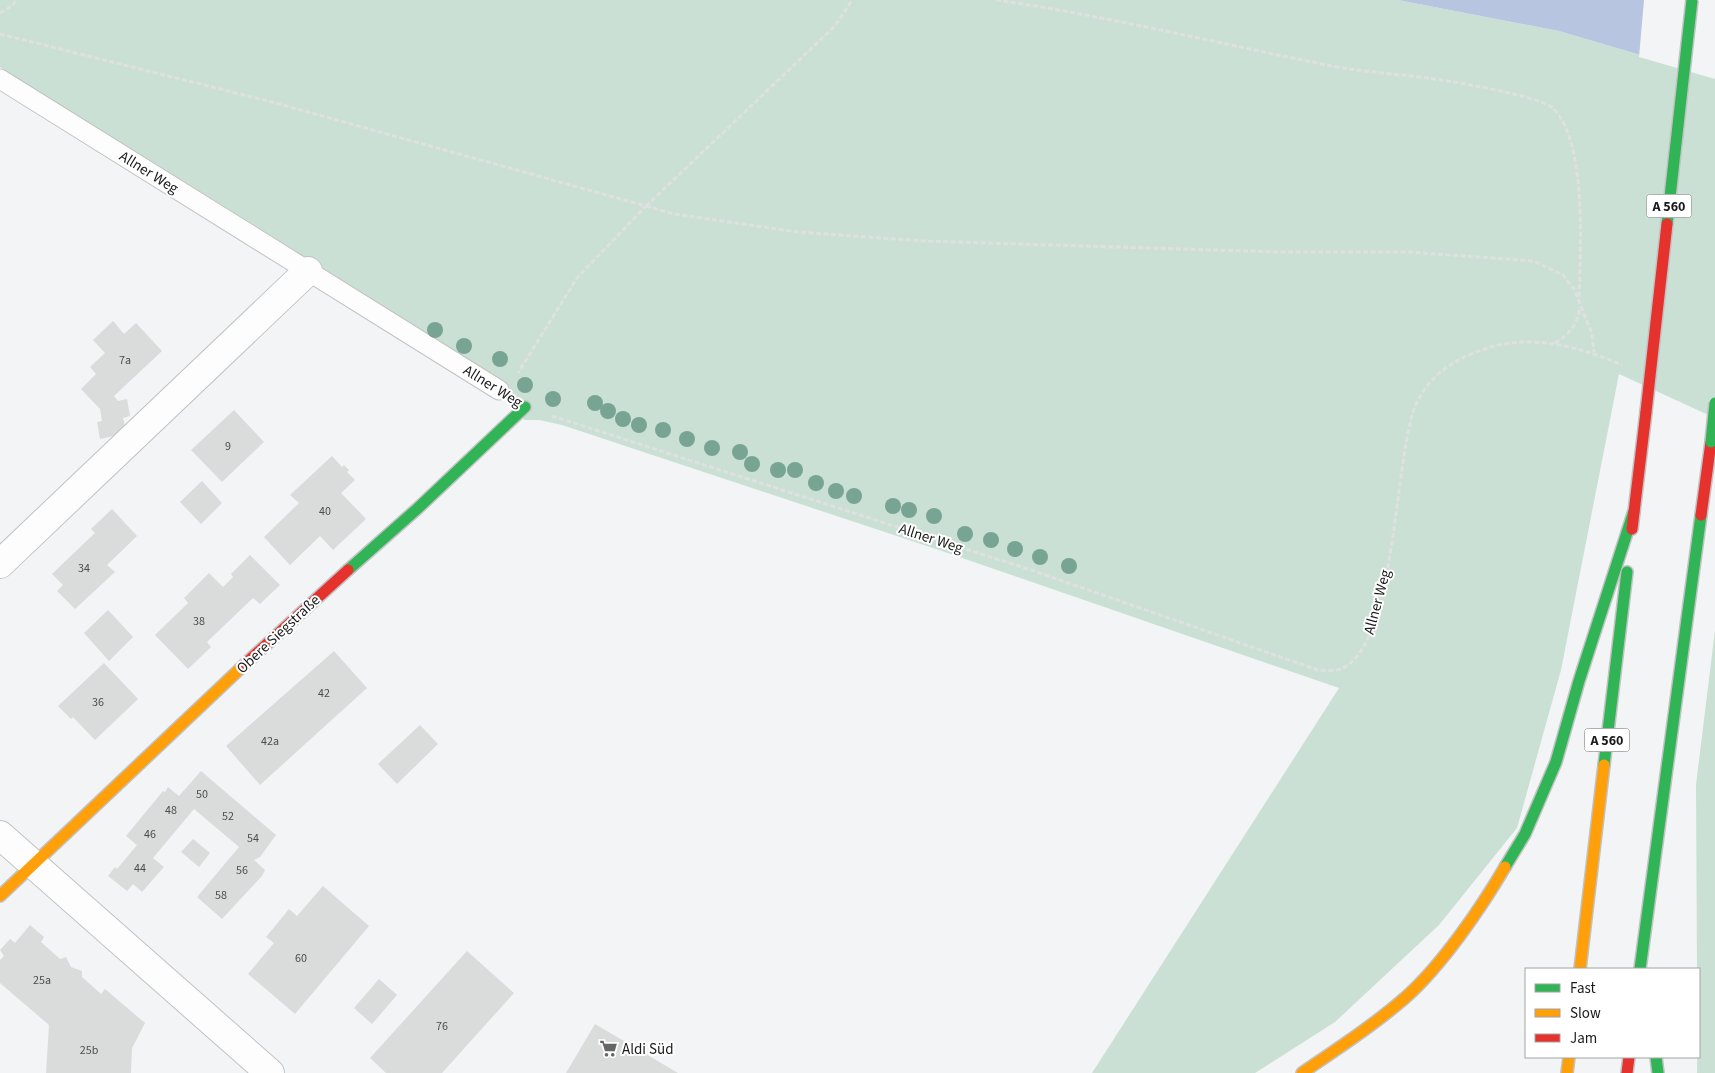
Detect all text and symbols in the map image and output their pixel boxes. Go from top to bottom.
street label: Allner Weg [115,146,183,199]
road number: A 560 [1646,195,1692,218]
house number: 7a [119,352,131,369]
street label: Allner Weg [459,360,527,413]
house number: 9 [225,438,231,455]
house number: 40 [319,503,331,520]
street label: Allner Weg [896,518,966,559]
house number: 34 [78,560,90,577]
street label: Allner Weg [1359,567,1396,637]
street label: Obere Siegstraße [232,590,325,679]
house number: 38 [193,613,205,630]
house number: 42 [318,685,330,702]
house number: 36 [92,694,104,711]
road number: A 560 [1584,728,1630,752]
house number: 42a [261,733,279,750]
house number: 50 [196,786,208,803]
house number: 48 [165,802,177,819]
house number: 52 [222,808,234,825]
house number: 46 [144,826,156,843]
house number: 54 [247,830,259,847]
house number: 44 [134,860,146,877]
house number: 56 [236,862,248,879]
house number: 58 [215,887,227,904]
house number: 60 [295,950,307,967]
legend [1525,968,1700,1058]
house number: 25a [33,972,51,989]
text: Fast [1570,978,1596,999]
text: Slow [1570,1003,1601,1024]
house number: 76 [436,1018,448,1035]
text: Jam [1570,1028,1597,1049]
supermarket icon: Aldi Süd [598,1039,618,1059]
place label: Aldi Süd [622,1039,673,1060]
house number: 25b [80,1042,99,1059]

